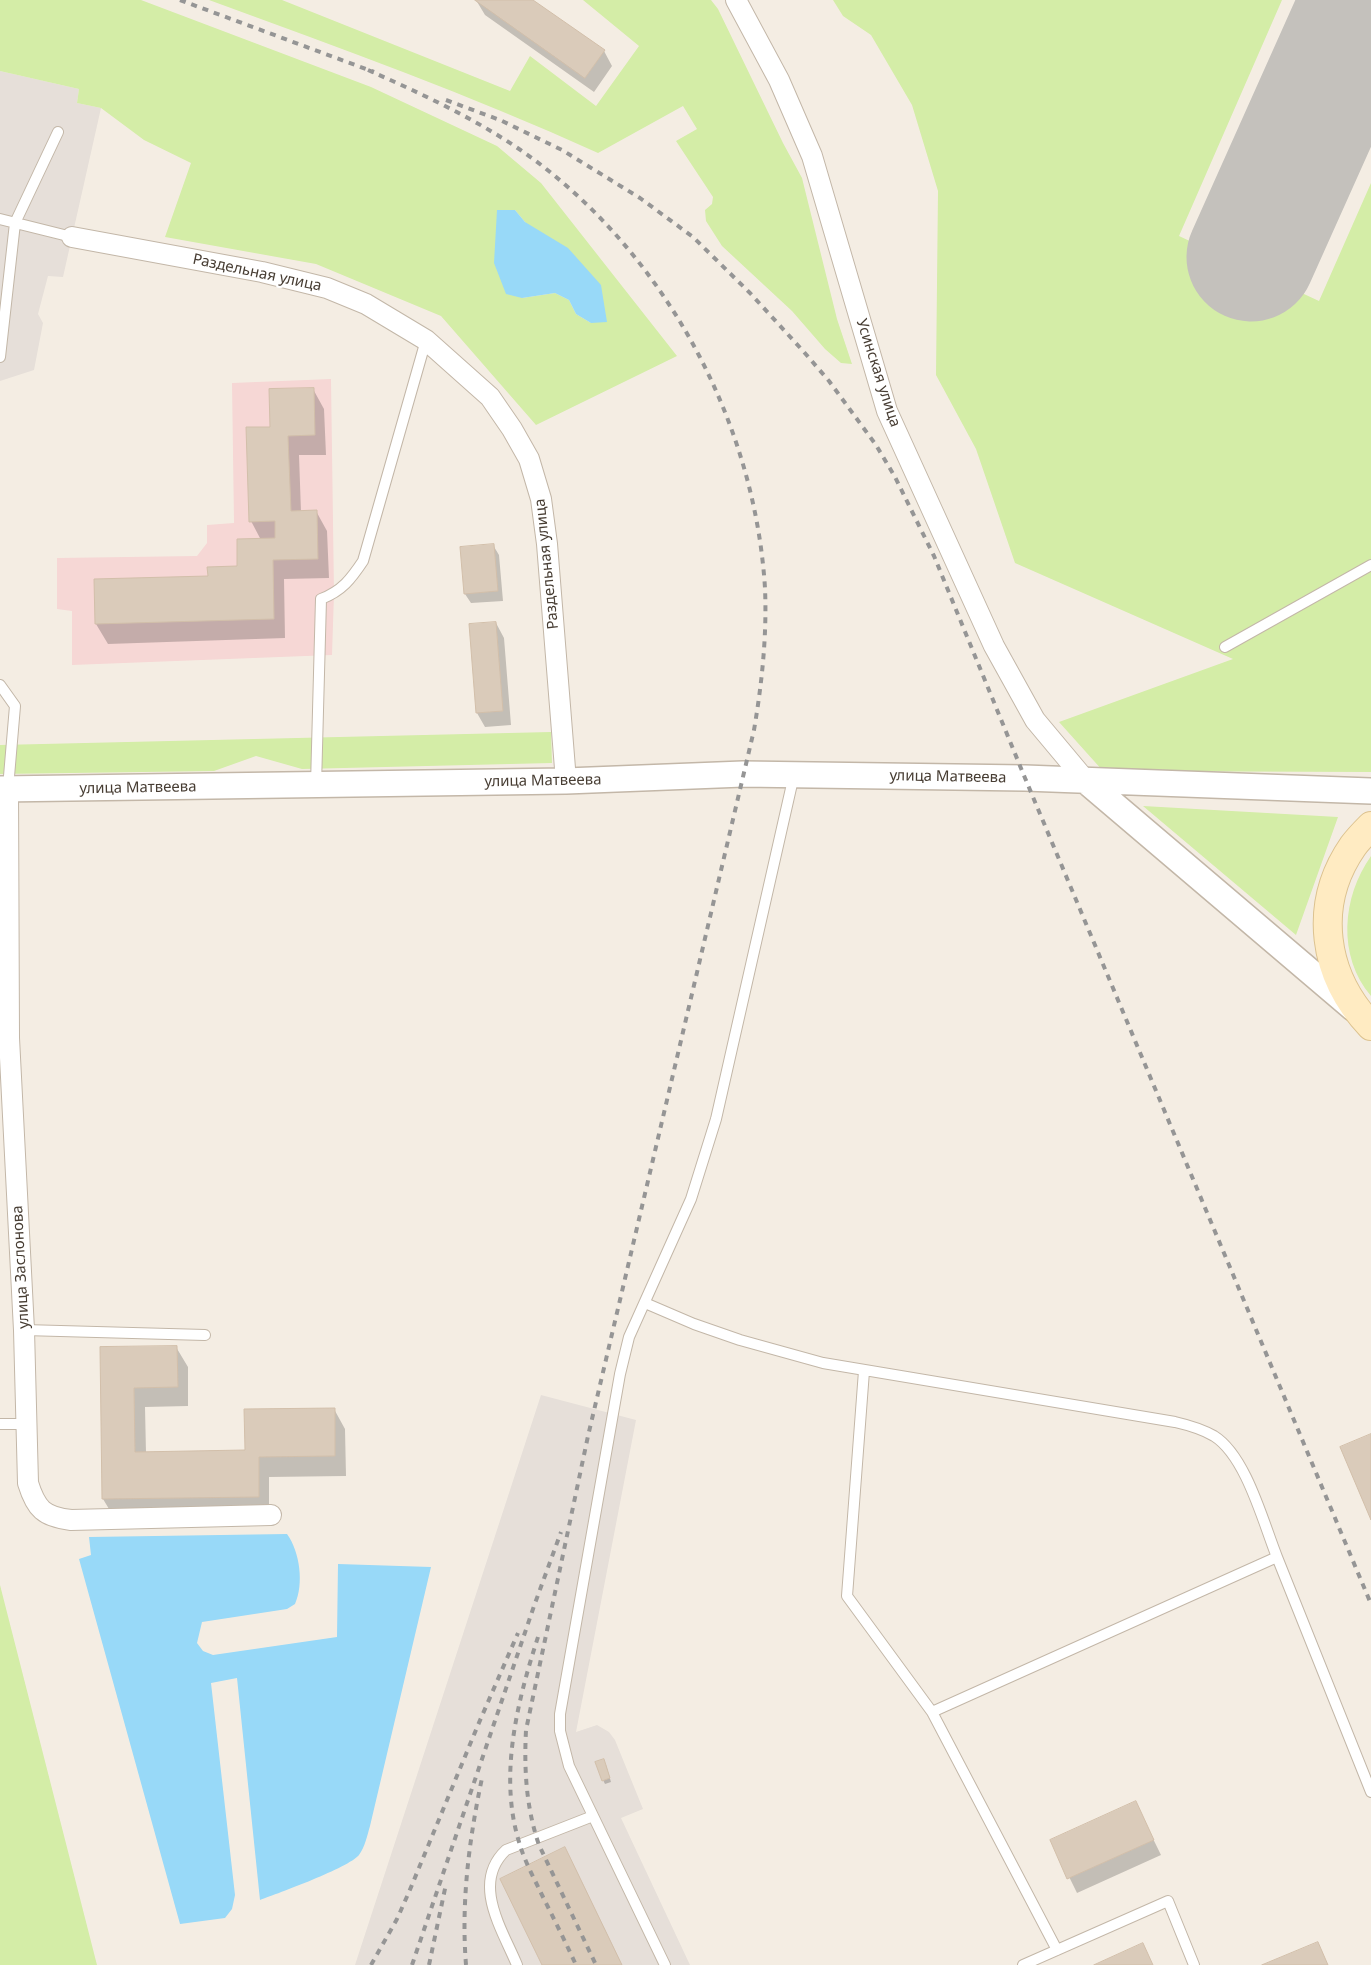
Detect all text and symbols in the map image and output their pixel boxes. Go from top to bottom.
street label: Раздельная улица [191,251,323,295]
street label: Усинская улица [852,317,904,429]
street label: Раздельная улица [531,498,563,630]
street label: улица Матвеева [889,767,1007,787]
street label: улица Матвеева [484,771,602,791]
street label: улица Матвеева [79,778,197,798]
street label: улица Заслонова [9,1205,33,1329]

